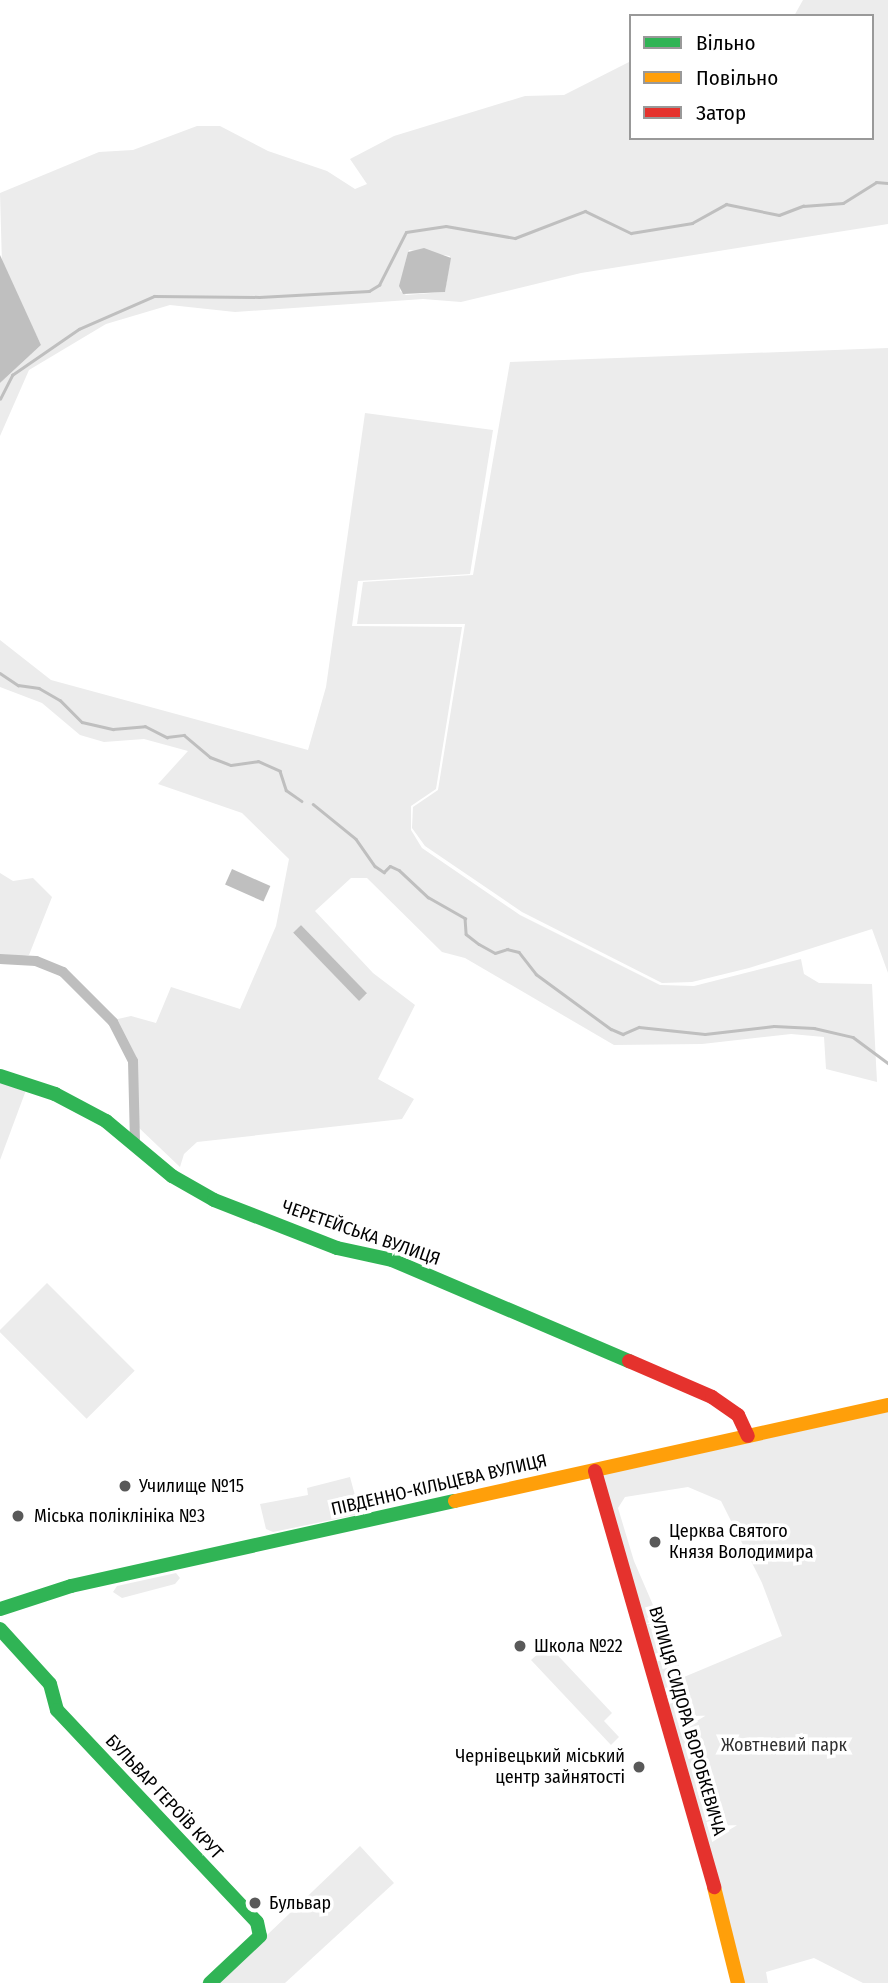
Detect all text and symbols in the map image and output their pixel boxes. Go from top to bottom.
legend [629,14,874,140]
text: Вільно [696,30,756,56]
text: Повільно [696,65,778,91]
text: Затор [696,100,746,126]
street label: ЧЕРЕТЕЙСЬКА ВУЛИЦЯ [279,1196,443,1270]
street label: ПІВДЕННО-КІЛЬЦЕВА ВУЛИЦЯ [329,1450,549,1520]
place label: Училище №15 [139,1475,244,1497]
marker: Училище №15 [117,1478,133,1494]
place label: Міська поліклініка №3 [34,1505,205,1527]
marker: Міська поліклініка №3 [8,1506,28,1526]
place label: Церква Святого Князя Володимира [669,1521,814,1564]
marker: Церква Святого Князя Володимира [647,1534,663,1550]
street label: ВУЛИЦЯ СИДОРА ВОРОБКЕВИЧА [644,1604,730,1838]
place label: Школа №22 [534,1635,623,1657]
marker: Школа №22 [512,1638,528,1654]
street label: БУЛЬВАР ГЕРОЇВ КРУТ [101,1730,227,1864]
park label: Жовтневий парк [721,1734,847,1756]
place label: Чернівецький міський центр зайнятості [456,1746,625,1788]
marker: Чернівецький міський центр зайнятості [631,1759,647,1775]
place label: Бульвар [269,1892,331,1914]
marker: Бульвар [247,1895,263,1911]

